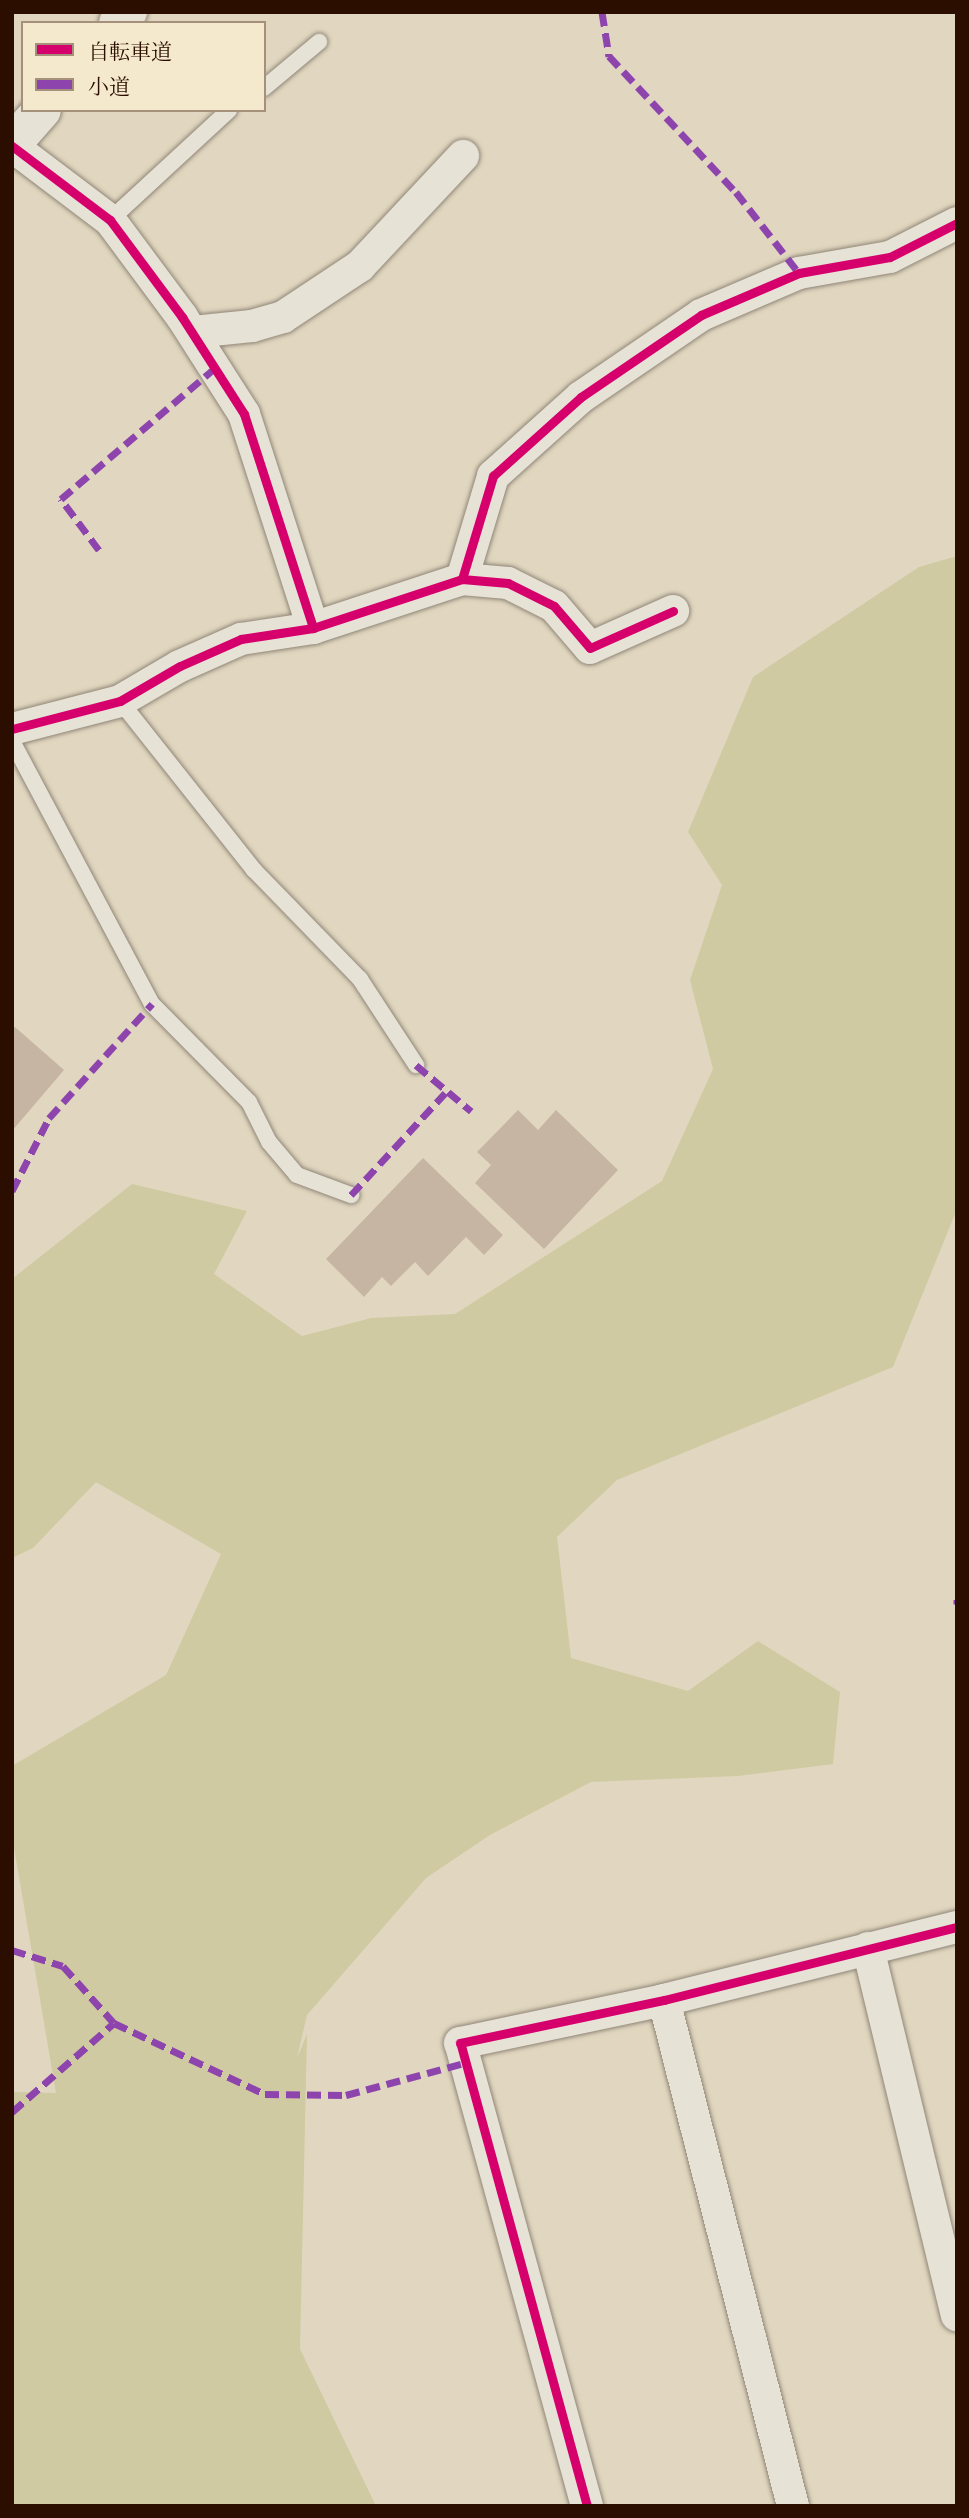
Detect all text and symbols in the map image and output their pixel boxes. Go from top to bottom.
legend [21,21,266,112]
text: 自転車道 [88,39,172,64]
text: 小道 [88,74,130,99]

